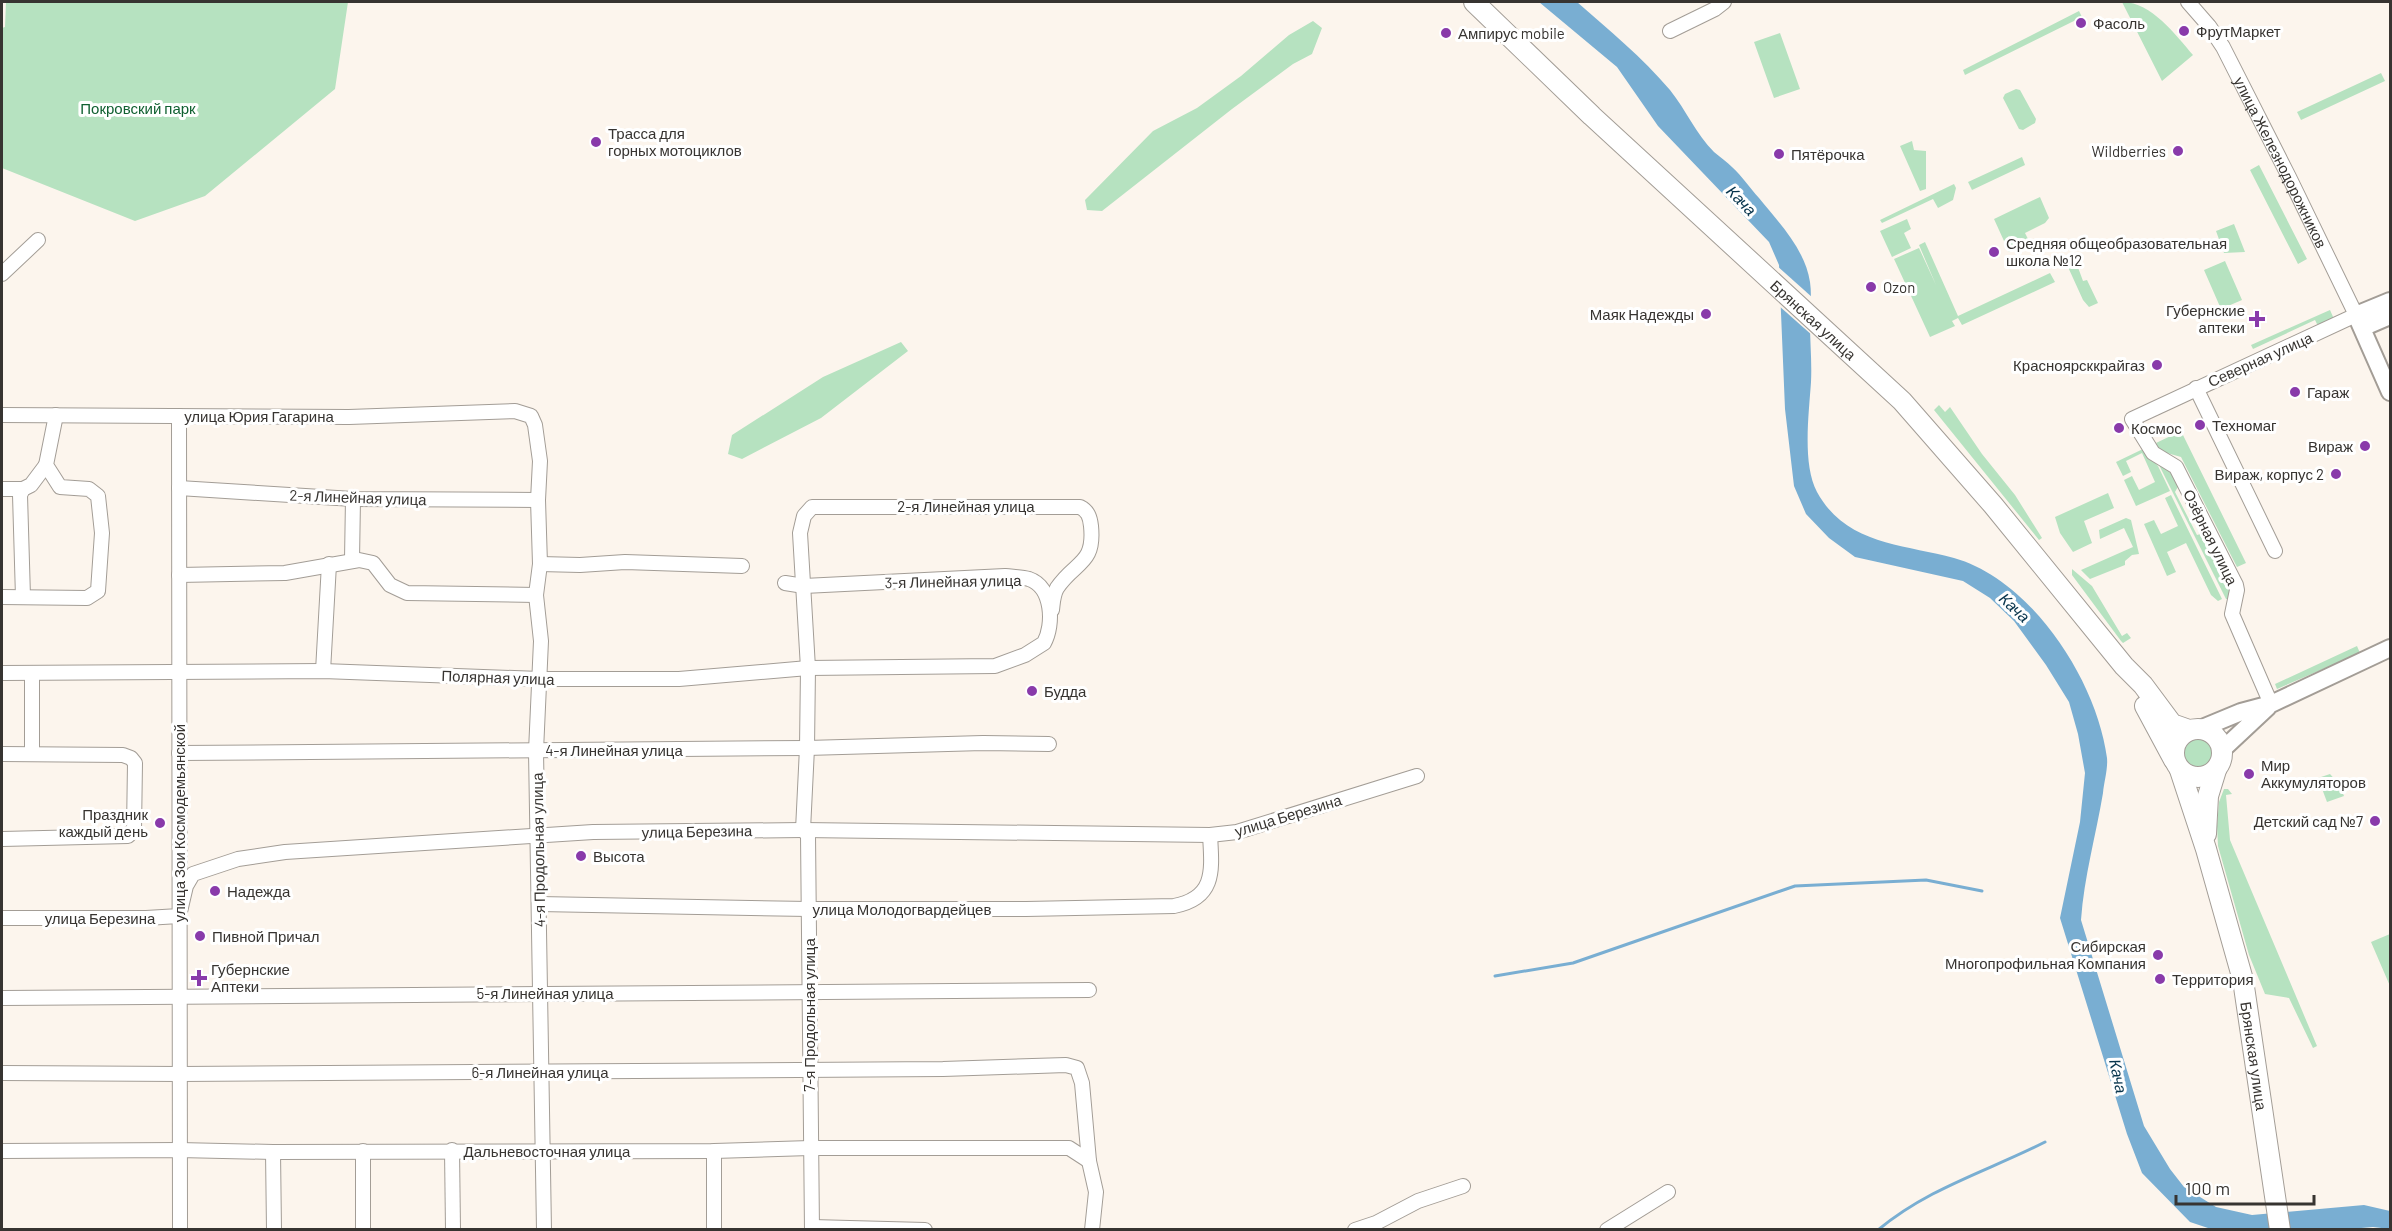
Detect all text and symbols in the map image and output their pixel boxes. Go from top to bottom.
place label: Фасоль [2093,14,2145,32]
marker: Фасоль [2074,16,2088,30]
place label: ФрутМаркет [2196,22,2281,40]
place label: Ампирус mobile [1458,24,1565,42]
marker: ФрутМаркет [2177,24,2191,38]
marker: Ампирус mobile [1439,26,1453,40]
street label: улица Железнодорожников [2230,73,2331,251]
park label: Покровский парк [80,99,196,117]
place label: Трасса для горных мотоциклов [608,124,742,159]
marker: Трасса для горных мотоциклов [589,135,603,149]
place label: Wildberries [2091,142,2166,160]
marker: Wildberries [2171,144,2185,158]
place label: Пятёрочка [1791,145,1865,163]
marker: Пятёрочка [1772,147,1786,161]
water label: Кача [1723,181,1761,219]
place label: Средняя общеобразовательная школа №12 [2006,234,2227,269]
marker: Средняя общеобразовательная школа №12 [1987,245,2001,259]
street label: Брянская улица [1767,276,1860,364]
place label: Ozon [1883,278,1915,296]
marker: Ozon [1864,280,1878,294]
place label: Губернские аптеки [2166,301,2245,336]
place label: Маяк Надежды [1590,305,1694,323]
marker: Маяк Надежды [1699,307,1713,321]
marker: Губернские аптеки [2250,312,2264,326]
street label: Северная улица [2205,328,2316,390]
place label: Красноярсккрайгаз [2013,356,2145,374]
marker: Красноярсккрайгаз [2150,358,2164,372]
place label: Гараж [2307,383,2349,401]
marker: Гараж [2288,385,2302,399]
street label: улица Юрия Гагарина [184,407,335,425]
place label: Техномаг [2212,416,2277,434]
marker: Техномаг [2193,418,2207,432]
place label: Космос [2131,419,2182,437]
marker: Космос [2112,421,2126,435]
place label: Вираж [2308,437,2353,455]
marker: Вираж [2358,439,2372,453]
place label: Вираж, корпус 2 [2215,465,2324,483]
marker: Вираж, корпус 2 [2329,467,2343,481]
street label: 2-я Линейная улица [289,486,428,508]
street label: Озёрная улица [2180,486,2242,588]
street label: 2-я Линейная улица [897,497,1035,515]
street label: 3-я Линейная улица [884,571,1022,591]
water label: Кача [1996,588,2034,626]
street label: Полярная улица [441,666,555,688]
place label: Будда [1044,682,1087,700]
marker: Будда [1025,684,1039,698]
street label: улица Зои Космодемьянской [170,724,188,922]
street label: 4-я Линейная улица [545,741,683,759]
place label: Мир Аккумуляторов [2261,756,2366,791]
marker: Мир Аккумуляторов [2242,767,2256,781]
street label: 4-я Продольная улица [528,772,548,928]
street label: улица Березина [1232,790,1344,840]
place label: Праздник каждый день [59,805,148,840]
place label: Детский сад №7 [2254,812,2363,830]
marker: Детский сад №7 [2368,814,2382,828]
marker: Праздник каждый день [153,816,167,830]
street label: улица Березина [642,821,753,841]
place label: Высота [593,847,645,865]
marker: Высота [574,849,588,863]
place label: Надежда [227,882,291,900]
marker: Надежда [208,884,222,898]
street label: улица Молодогвардейцев [813,900,991,918]
street label: улица Березина [45,909,156,927]
place label: Пивной Причал [212,927,320,945]
marker: Пивной Причал [193,929,207,943]
place label: Сибирская Многопрофильная Компания [1945,937,2146,972]
street label: 7-я Продольная улица [800,938,818,1092]
marker: Сибирская Многопрофильная Компания [2151,948,2165,962]
place label: Губернские Аптеки [211,960,290,995]
place label: Территория [2172,970,2254,988]
marker: Губернские Аптеки [192,971,206,985]
marker: Территория [2153,972,2167,986]
street label: 5-я Линейная улица [477,984,614,1002]
street label: Брянская улица [2237,1000,2271,1112]
water label: Кача [2106,1057,2132,1095]
street label: 6-я Линейная улица [472,1063,609,1081]
street label: Дальневосточная улица [464,1142,631,1160]
scale bar [2176,1168,2314,1206]
text: 100 m [2185,1177,2230,1199]

